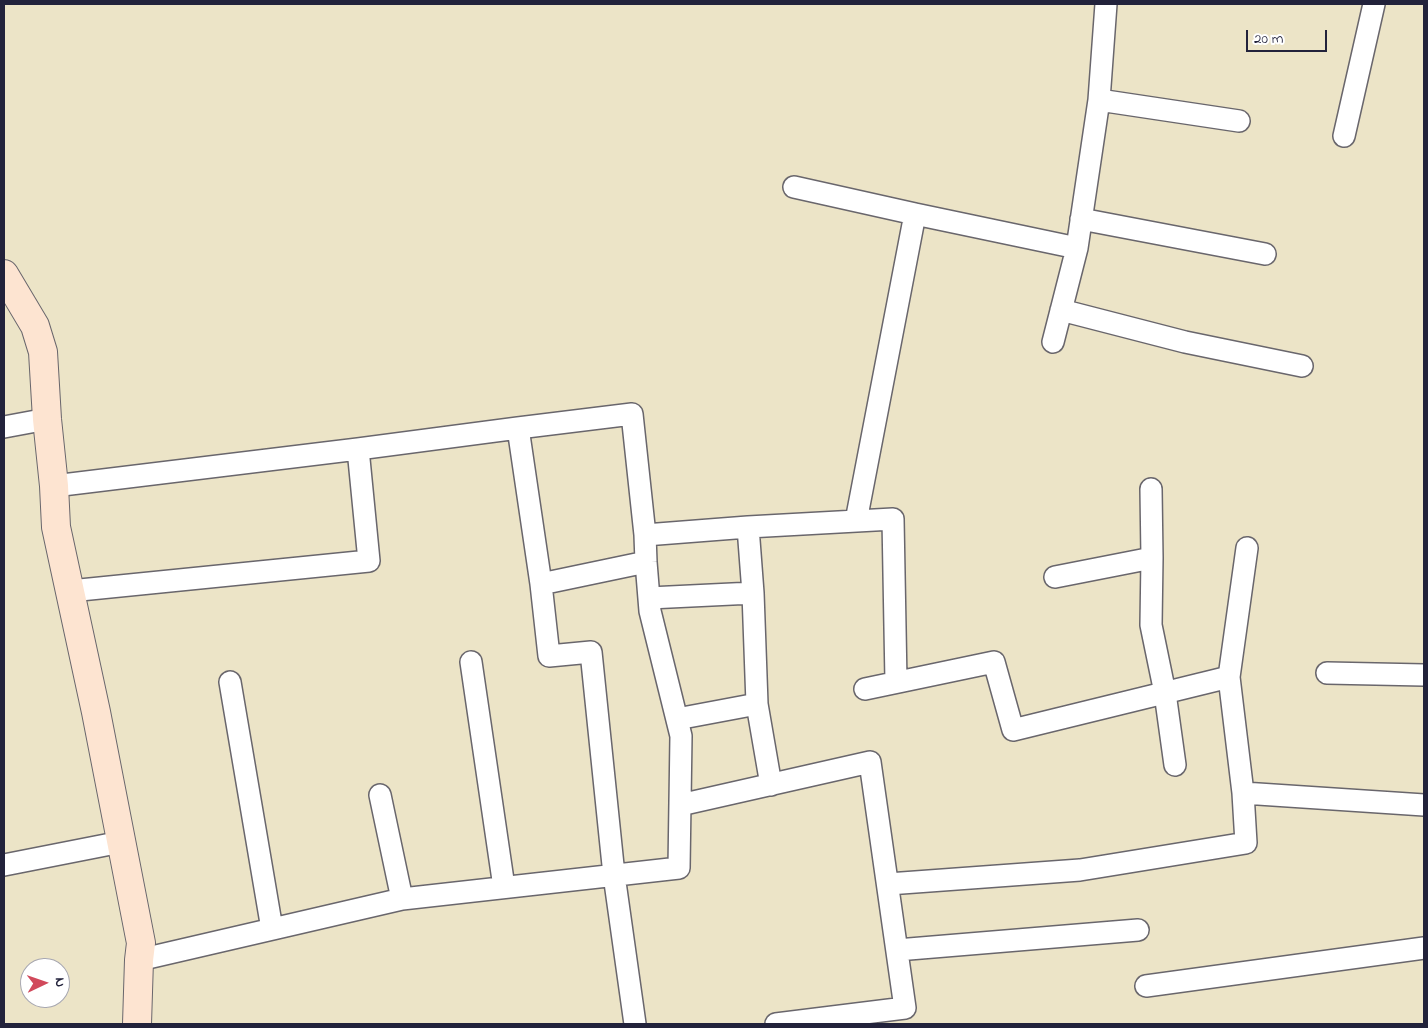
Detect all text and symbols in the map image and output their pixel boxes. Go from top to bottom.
scale bar [1248,20,1329,52]
text: 20 m [1254,28,1283,50]
north arrow [20,958,70,1008]
text: N [49,977,70,988]

